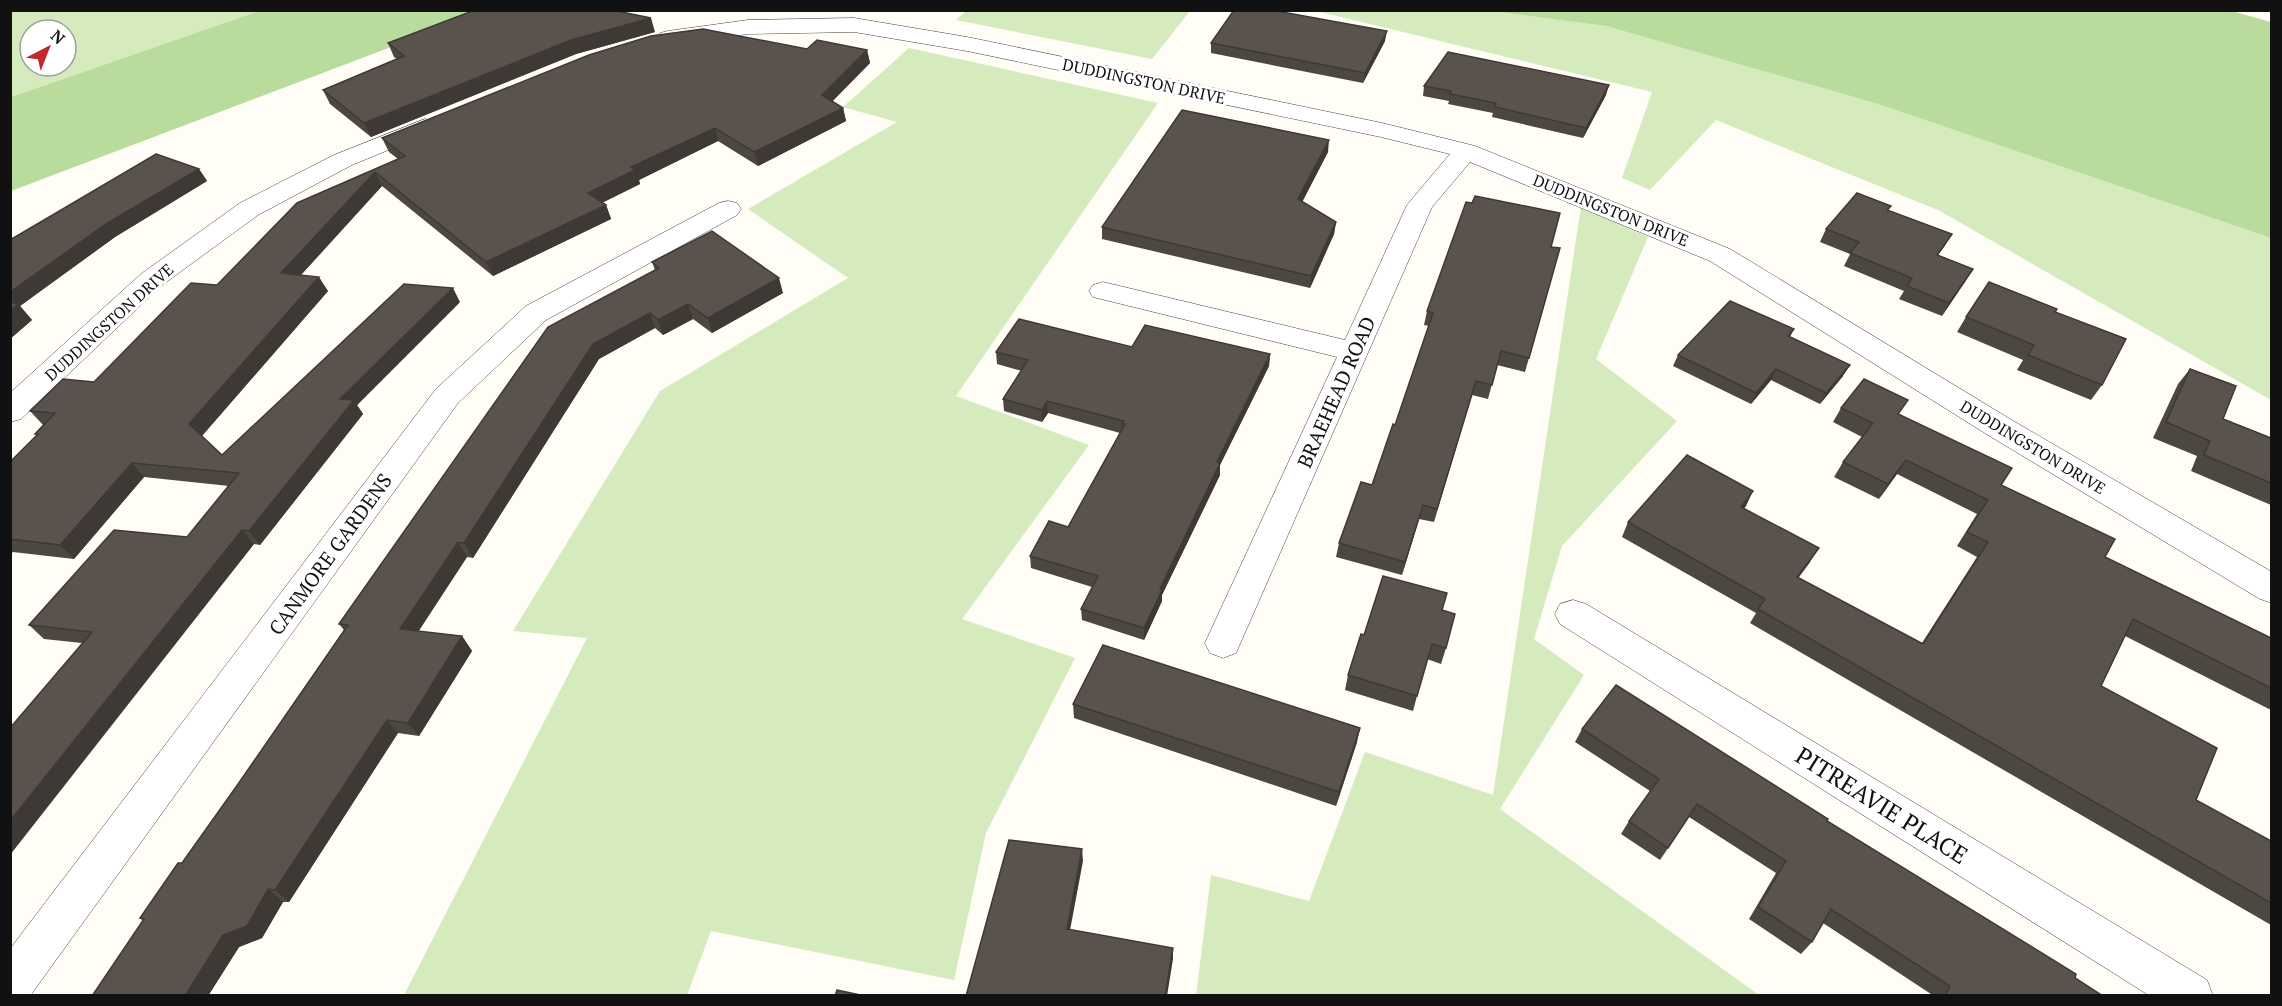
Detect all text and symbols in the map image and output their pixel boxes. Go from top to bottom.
north arrow [18,18,78,78]
text: N [46,25,70,49]
street label: DUDDINGSTON DRIVE [1061,53,1227,109]
street label: DUDDINGSTON DRIVE [1530,169,1692,251]
street label: DUDDINGSTON DRIVE [40,258,178,386]
street label: BRAEHEAD ROAD [1291,312,1381,472]
street label: DUDDINGSTON DRIVE [1956,395,2110,499]
street label: CANMORE GARDENS [262,468,398,640]
street label: PITREAVIE PLACE [1790,739,1974,871]

